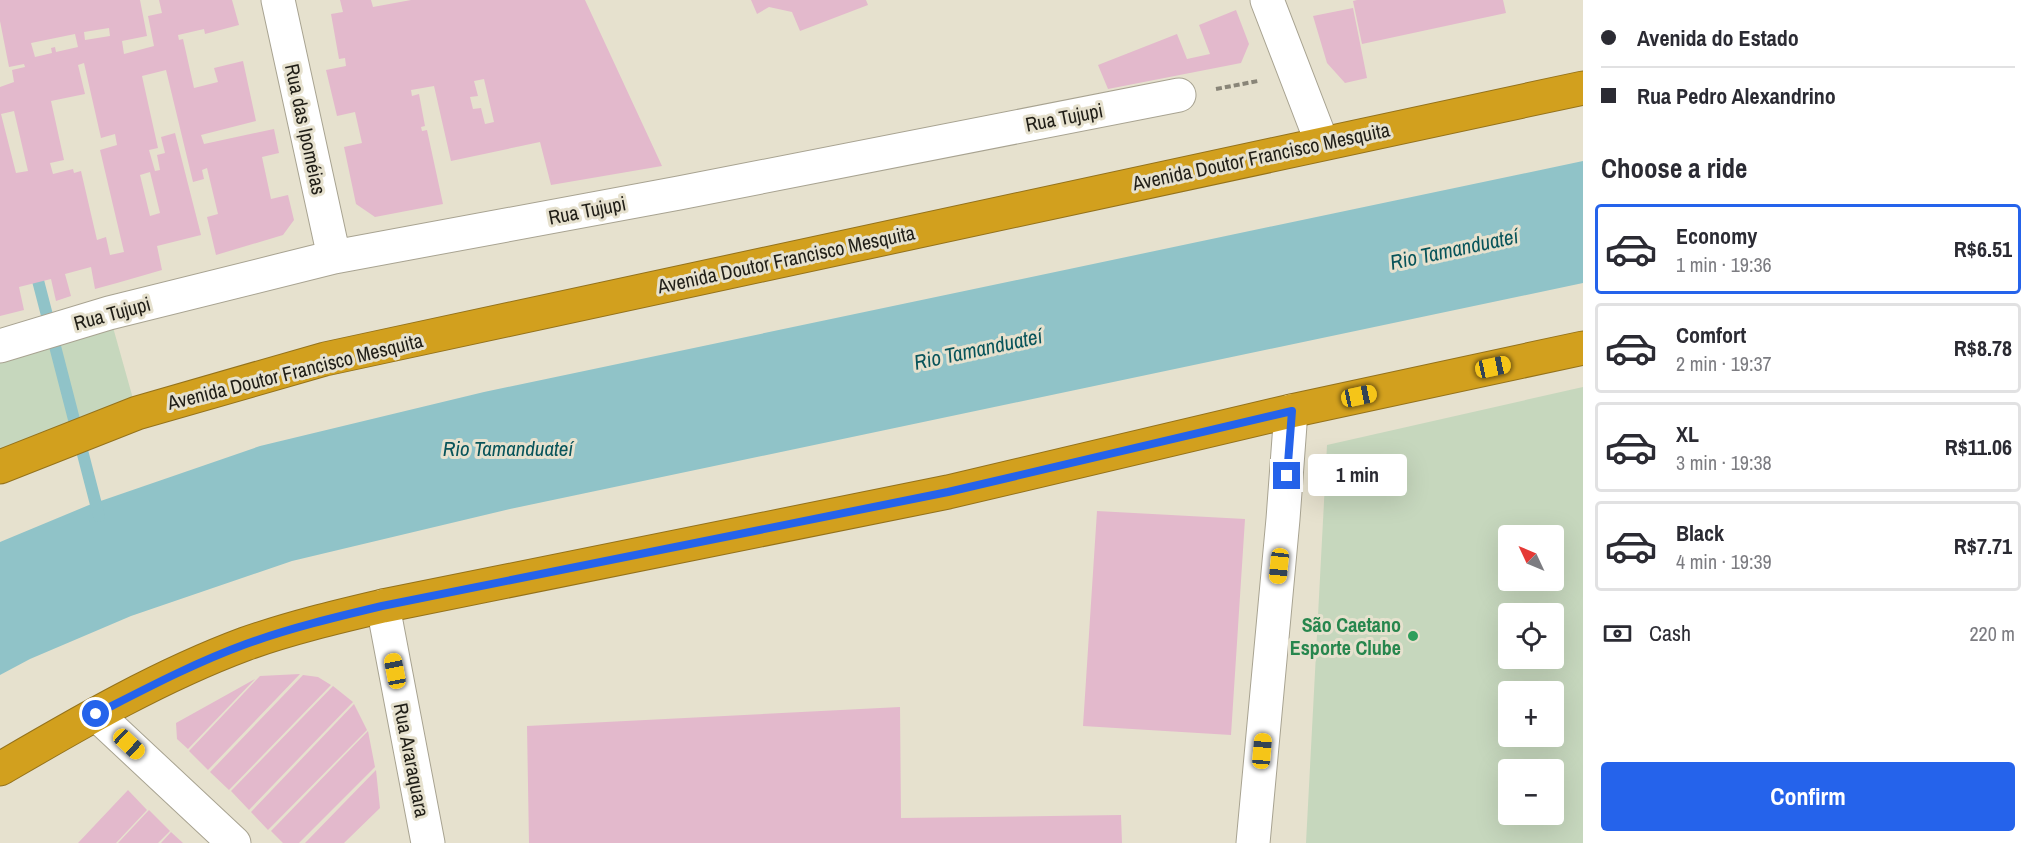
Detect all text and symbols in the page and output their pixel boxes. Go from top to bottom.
text: Avenida do Estado [1637,23,1799,53]
street label: Rua das Ipoméias [279,61,333,197]
text: Rua Pedro Alexandrino [1637,81,1836,111]
street label: Rua Tujupi [1023,96,1105,138]
street label: Avenida Doutor Francisco Mesquita [1129,116,1392,197]
text: Choose a ride [1601,150,1747,186]
street label: Rua Tujupi [546,189,628,231]
street label: Avenida Doutor Francisco Mesquita [654,219,917,300]
water label: Rio Tamanduateí [1387,221,1523,277]
text: Economy [1676,221,1757,251]
icon: car [1604,222,1658,276]
text: R$6.51 [1954,234,2012,264]
text: 1 min · 19:36 [1676,251,1772,278]
street label: Rua Tujupi [71,290,153,336]
text: Comfort [1676,320,1746,350]
water label: Rio Tamanduateí [911,321,1047,377]
icon: car [1604,321,1658,375]
street label: Avenida Doutor Francisco Mesquita [164,326,426,416]
text: R$8.78 [1954,333,2012,363]
text: 2 min · 19:37 [1676,350,1772,377]
car [1474,354,1512,380]
car [1340,383,1378,409]
text: XL [1676,419,1699,449]
icon: car [1604,420,1658,474]
text: R$11.06 [1945,432,2012,462]
water label: Rio Tamanduateí [443,434,575,463]
text: 3 min · 19:38 [1676,449,1772,476]
callout: 1 min [1308,455,1407,497]
text: 1 min [1336,461,1379,488]
route end [1273,462,1300,489]
text: Black [1676,518,1724,548]
icon: car [1604,519,1658,573]
north arrow [1498,525,1564,591]
map controls [1498,525,1564,825]
text: R$7.71 [1954,531,2012,561]
car [1268,547,1290,585]
text: 4 min · 19:39 [1676,548,1772,575]
button: locate [1498,603,1564,669]
place label: São Caetano Esporte Clube [1290,611,1401,661]
icon: cash [1601,617,1634,650]
text: Cash [1649,618,1691,648]
text: 220 m [1969,620,2015,647]
marker: São Caetano Esporte Clube [1406,629,1420,643]
car [383,652,407,690]
button: + [1498,681,1564,747]
route start [82,700,109,727]
street label: Rua Araraquara [388,701,436,819]
car [110,725,148,763]
car [1251,732,1273,770]
button: − [1498,759,1564,825]
button: Confirm [1601,762,2015,831]

